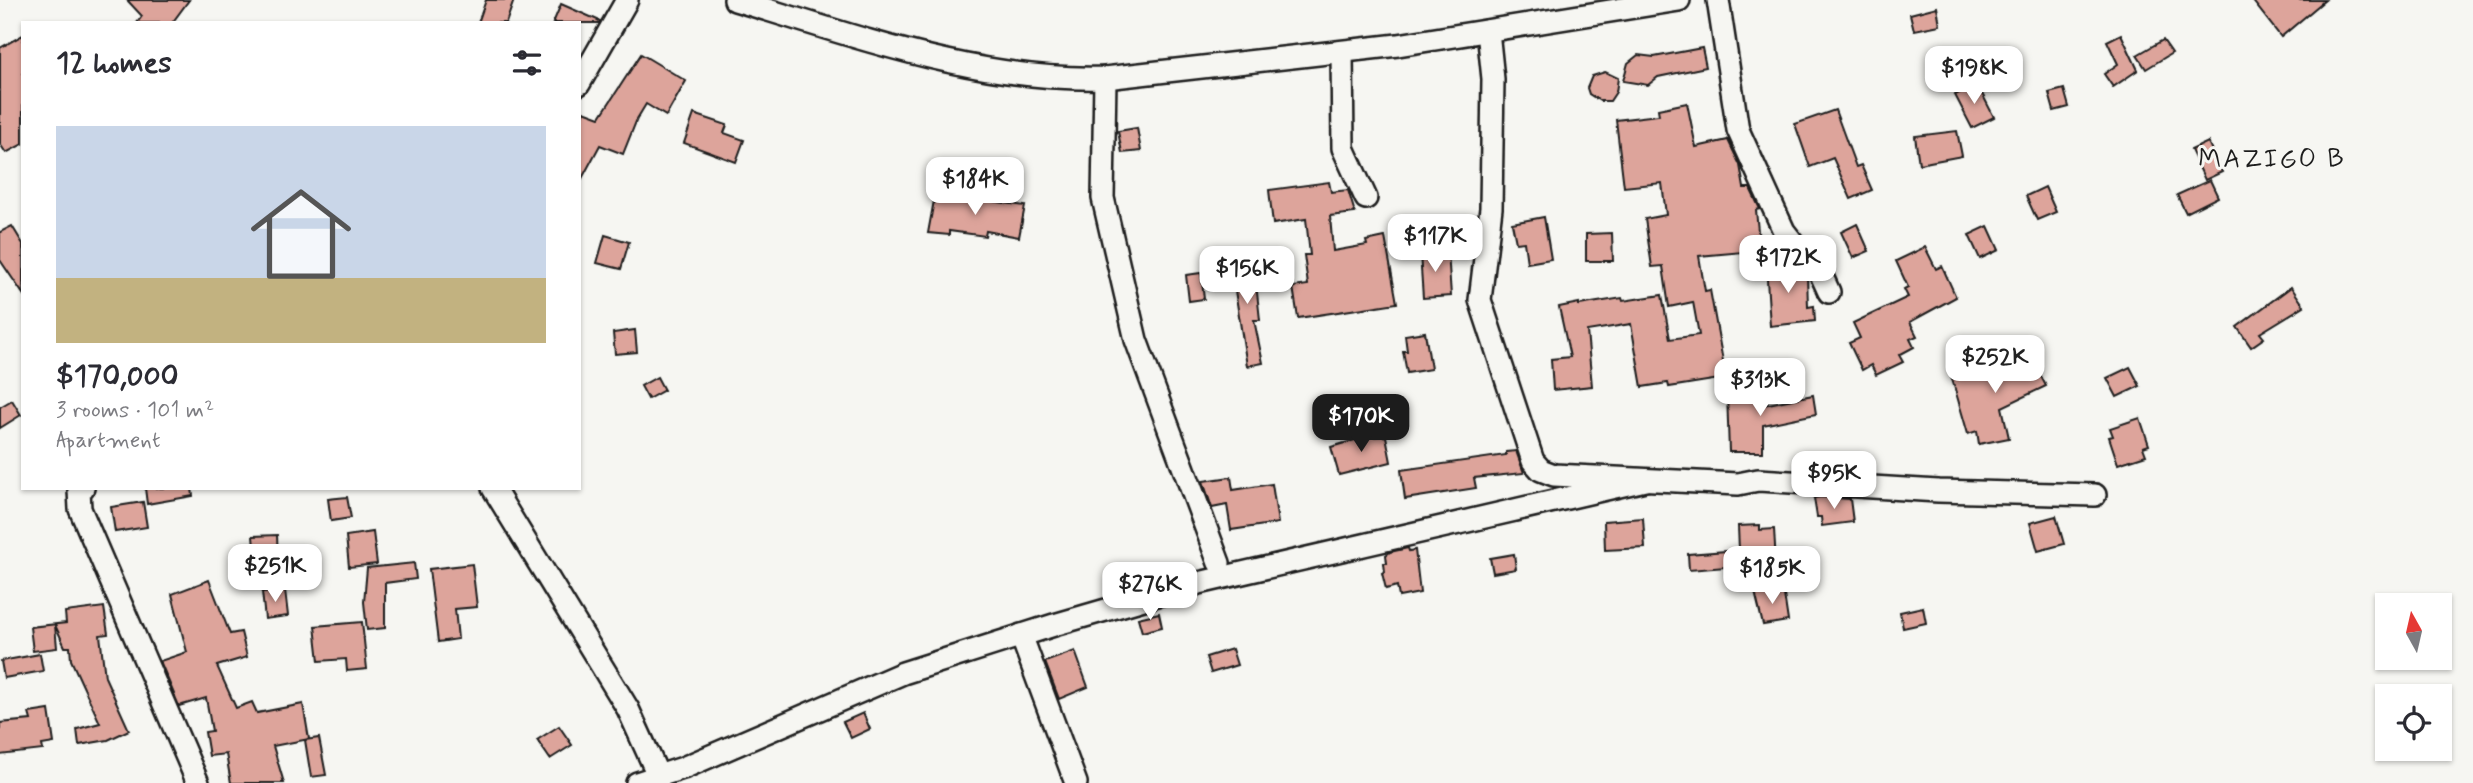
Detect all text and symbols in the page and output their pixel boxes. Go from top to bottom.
text: 12 homes [56,44,172,83]
icon: filters [508,44,546,82]
pin: $198K [1925,46,2023,106]
text: $198K [1941,54,2007,84]
district label: MAZIGO B [2198,143,2346,177]
pin: $184K [926,158,1024,217]
text: $184K [942,165,1008,195]
icon: home [238,171,364,297]
pin: $117K [1386,215,1484,274]
text: $117K [1404,222,1466,252]
pin: $172K [1739,236,1837,295]
text: $172K [1755,243,1821,273]
pin: $156K [1198,246,1296,306]
text: $156K [1215,254,1279,284]
pin: $252K [1946,336,2044,395]
text: $252K [1962,343,2029,373]
text: $170,000 [56,357,179,396]
pin: $313K [1711,358,1809,418]
text: $313K [1730,366,1790,396]
pin: $170K [1312,394,1410,454]
text: 3 rooms · 101 m² [56,396,214,426]
text: $170K [1328,402,1394,432]
text: Apartment [56,426,161,456]
pin: $95K [1793,452,1875,511]
text: $95K [1807,459,1861,489]
pin: $251K [226,544,324,604]
pin: $185K [1723,546,1821,606]
text: $251K [244,552,306,582]
text: $185K [1739,554,1805,584]
pin: $276K [1101,562,1199,622]
text: $276K [1118,570,1182,600]
north arrow [2375,593,2452,670]
map controls [2375,593,2452,761]
button: locate [2375,684,2452,761]

